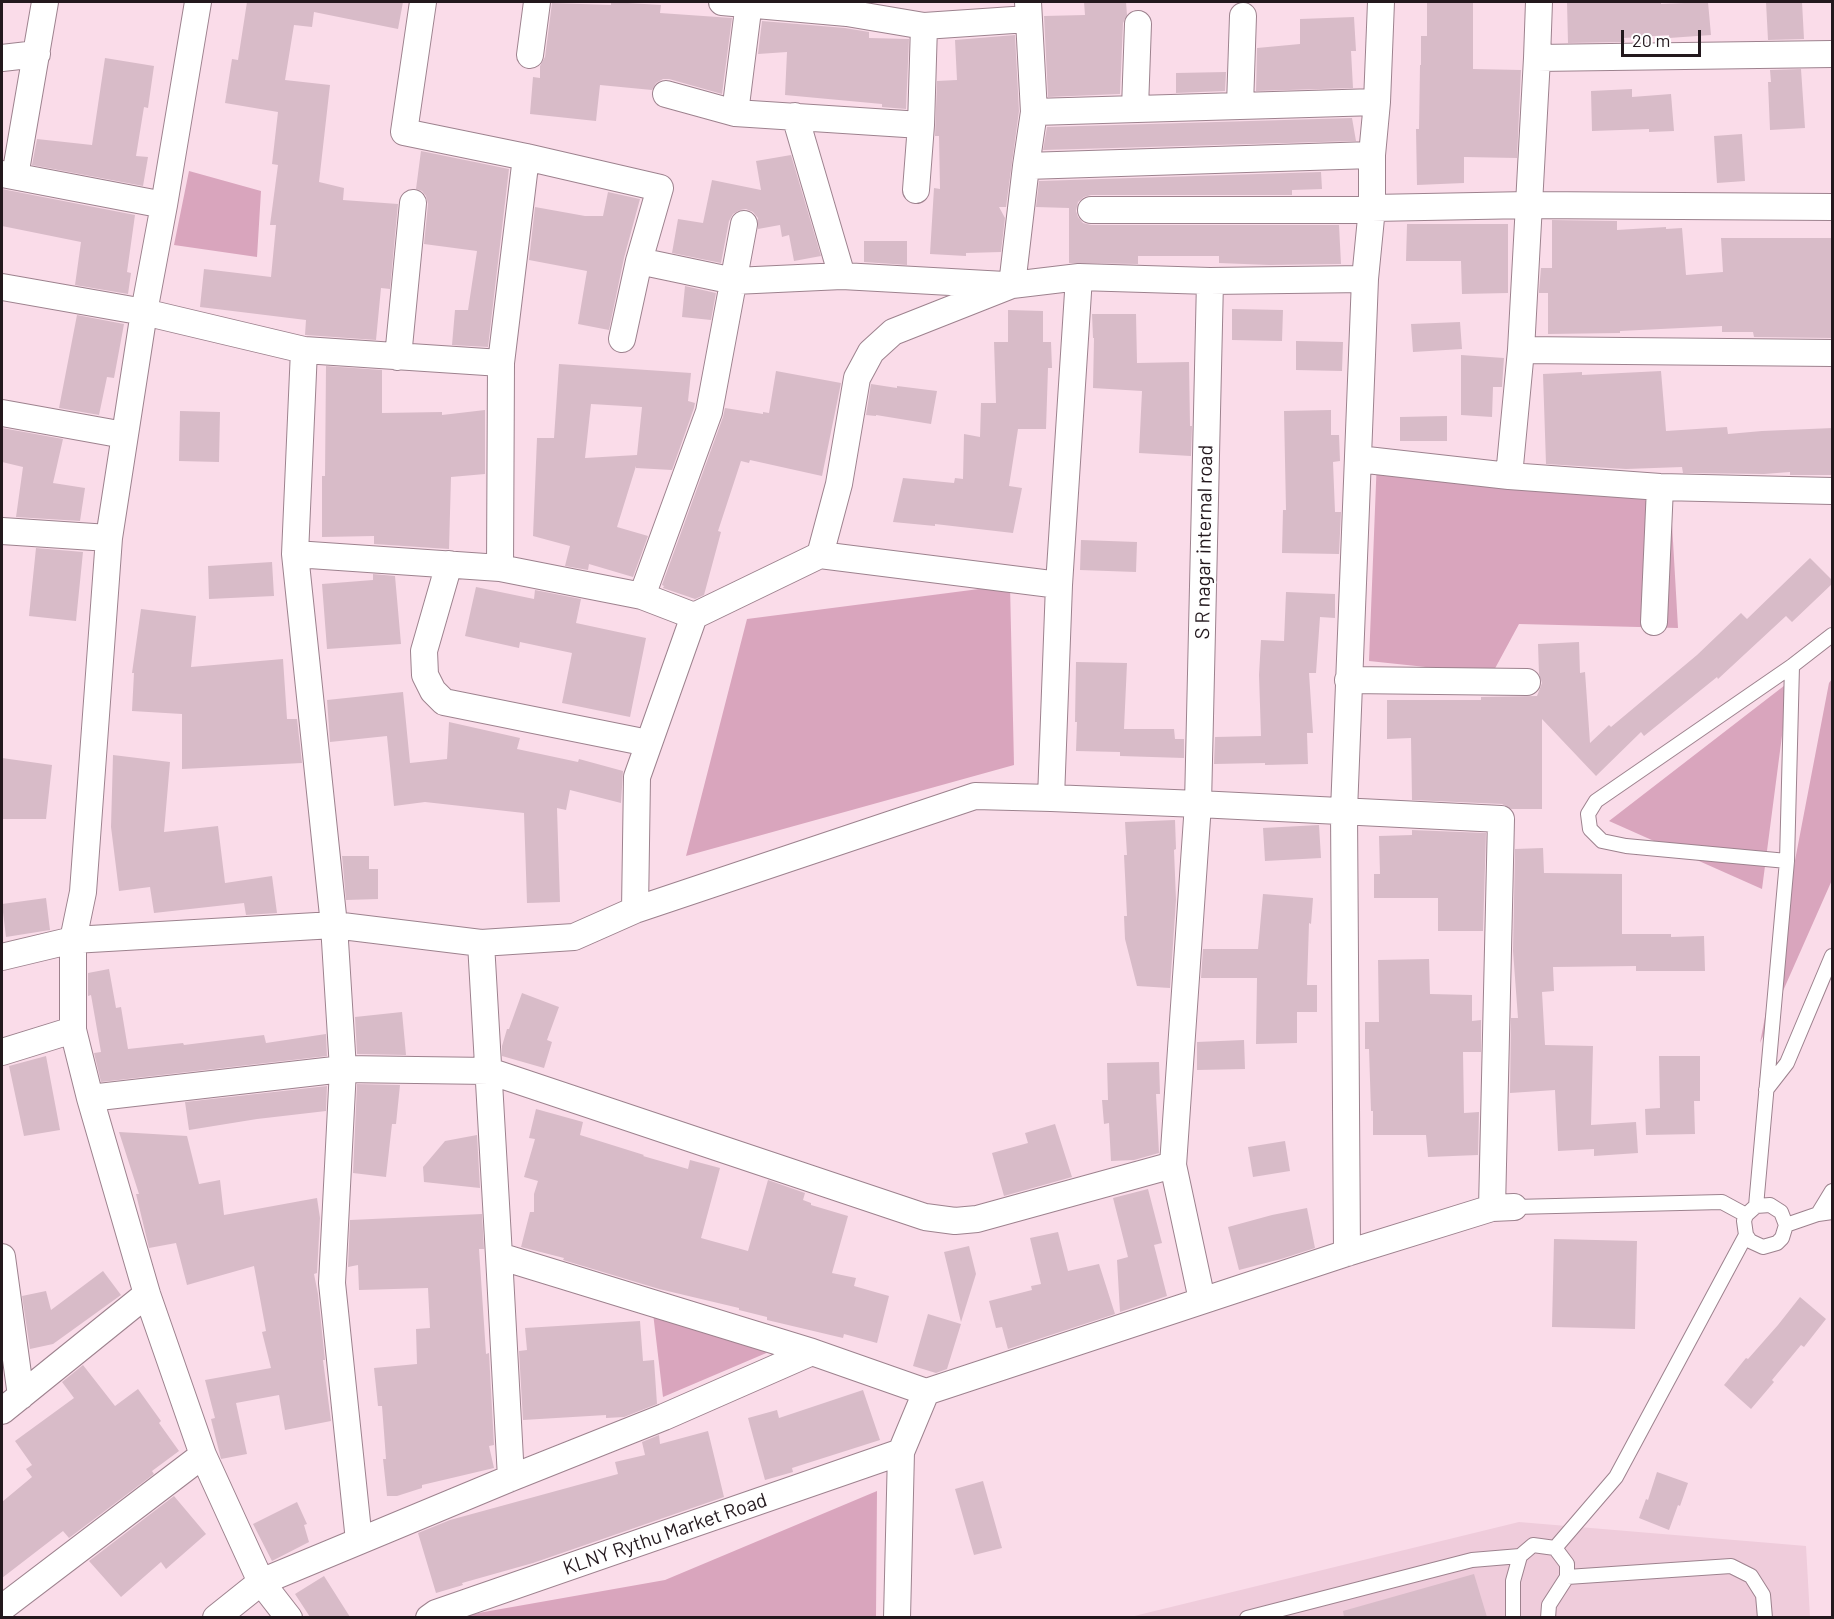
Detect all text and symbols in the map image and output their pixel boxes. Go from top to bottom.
scale bar [1624,18,1704,56]
text: 20 m [1632,29,1670,51]
street label: S R nagar internal road [1190,444,1218,640]
street label: KLNY Rythu Market Road [560,1488,770,1580]

